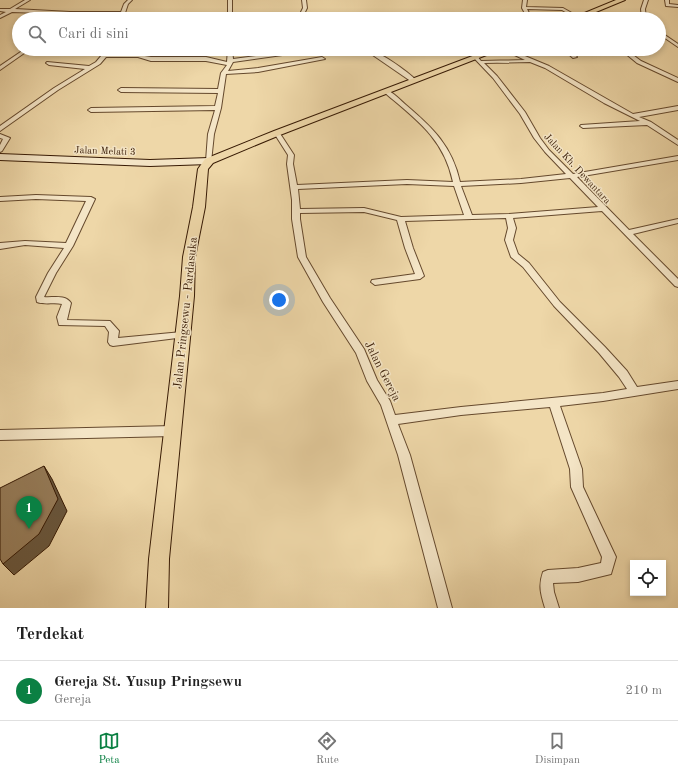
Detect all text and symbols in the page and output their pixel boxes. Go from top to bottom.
search box [12,12,666,56]
icon: search [26,23,48,45]
text: Cari di sini [58,27,129,42]
street label: Jalan Kh. Dewantara [542,131,612,206]
street label: Jalan Melati 3 [74,145,136,157]
street label: Jalan Pringsewu - Pardasuka [172,236,200,390]
your location [269,290,289,310]
street label: Jalan Gereja [362,339,402,404]
pin: 1 [16,496,42,529]
map controls [630,560,666,596]
button: locate [630,560,666,596]
text: Terdekat [16,626,84,643]
text: Gereja St. Yusup Pringsewu [54,675,242,690]
text: 1 [25,684,33,697]
text: 210 m [625,684,662,697]
text: Gereja [54,693,91,706]
tab: Peta [98,730,120,768]
tab: Rute [316,730,339,768]
tab: Disimpan [535,730,580,768]

